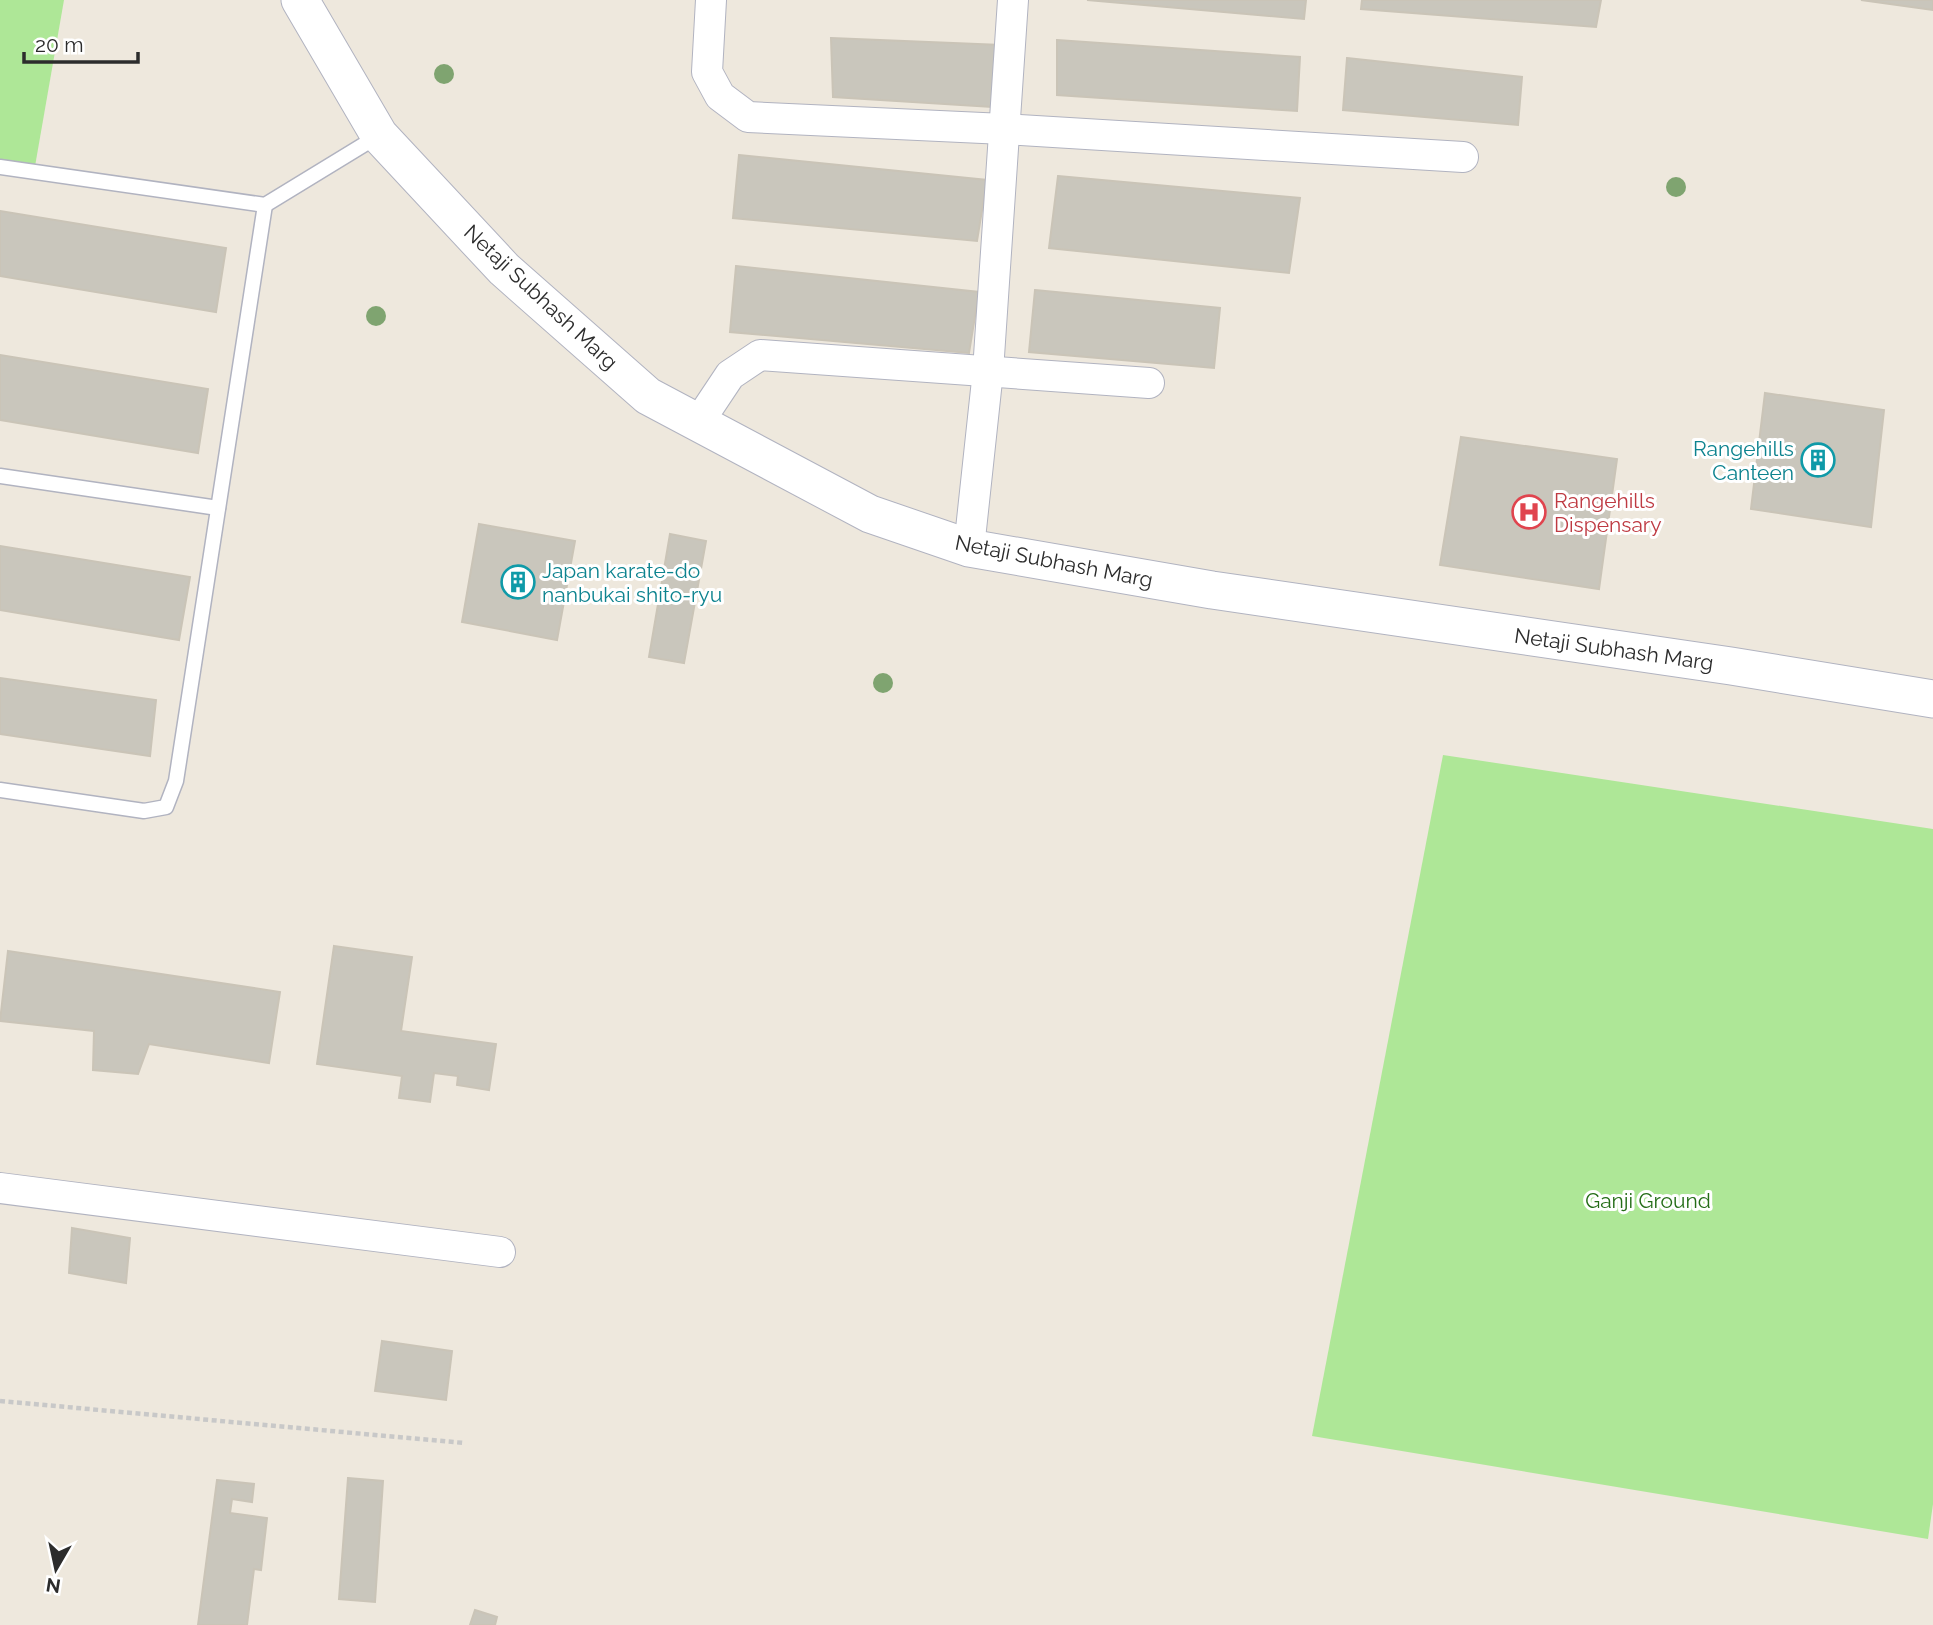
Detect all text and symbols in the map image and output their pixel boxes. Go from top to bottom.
scale bar [24,21,138,65]
text: 20 m [35,32,83,57]
street label: Netaji Subhash Marg [459,219,623,375]
place label: Rangehills Canteen [1693,436,1794,485]
building icon: Rangehills Canteen [1799,441,1837,479]
place label: Rangehills Dispensary [1554,488,1662,537]
hospital icon: Rangehills Dispensary [1510,493,1548,531]
street label: Netaji Subhash Marg [953,530,1155,592]
place label: Japan karate-do nanbukai shito-ryu [542,558,722,607]
building icon: Japan karate-do nanbukai shito-ryu [499,563,537,601]
street label: Netaji Subhash Marg [1513,623,1715,675]
park label: Ganji Ground [1585,1188,1711,1213]
north arrow [21,1534,91,1604]
text: N [44,1574,62,1598]

